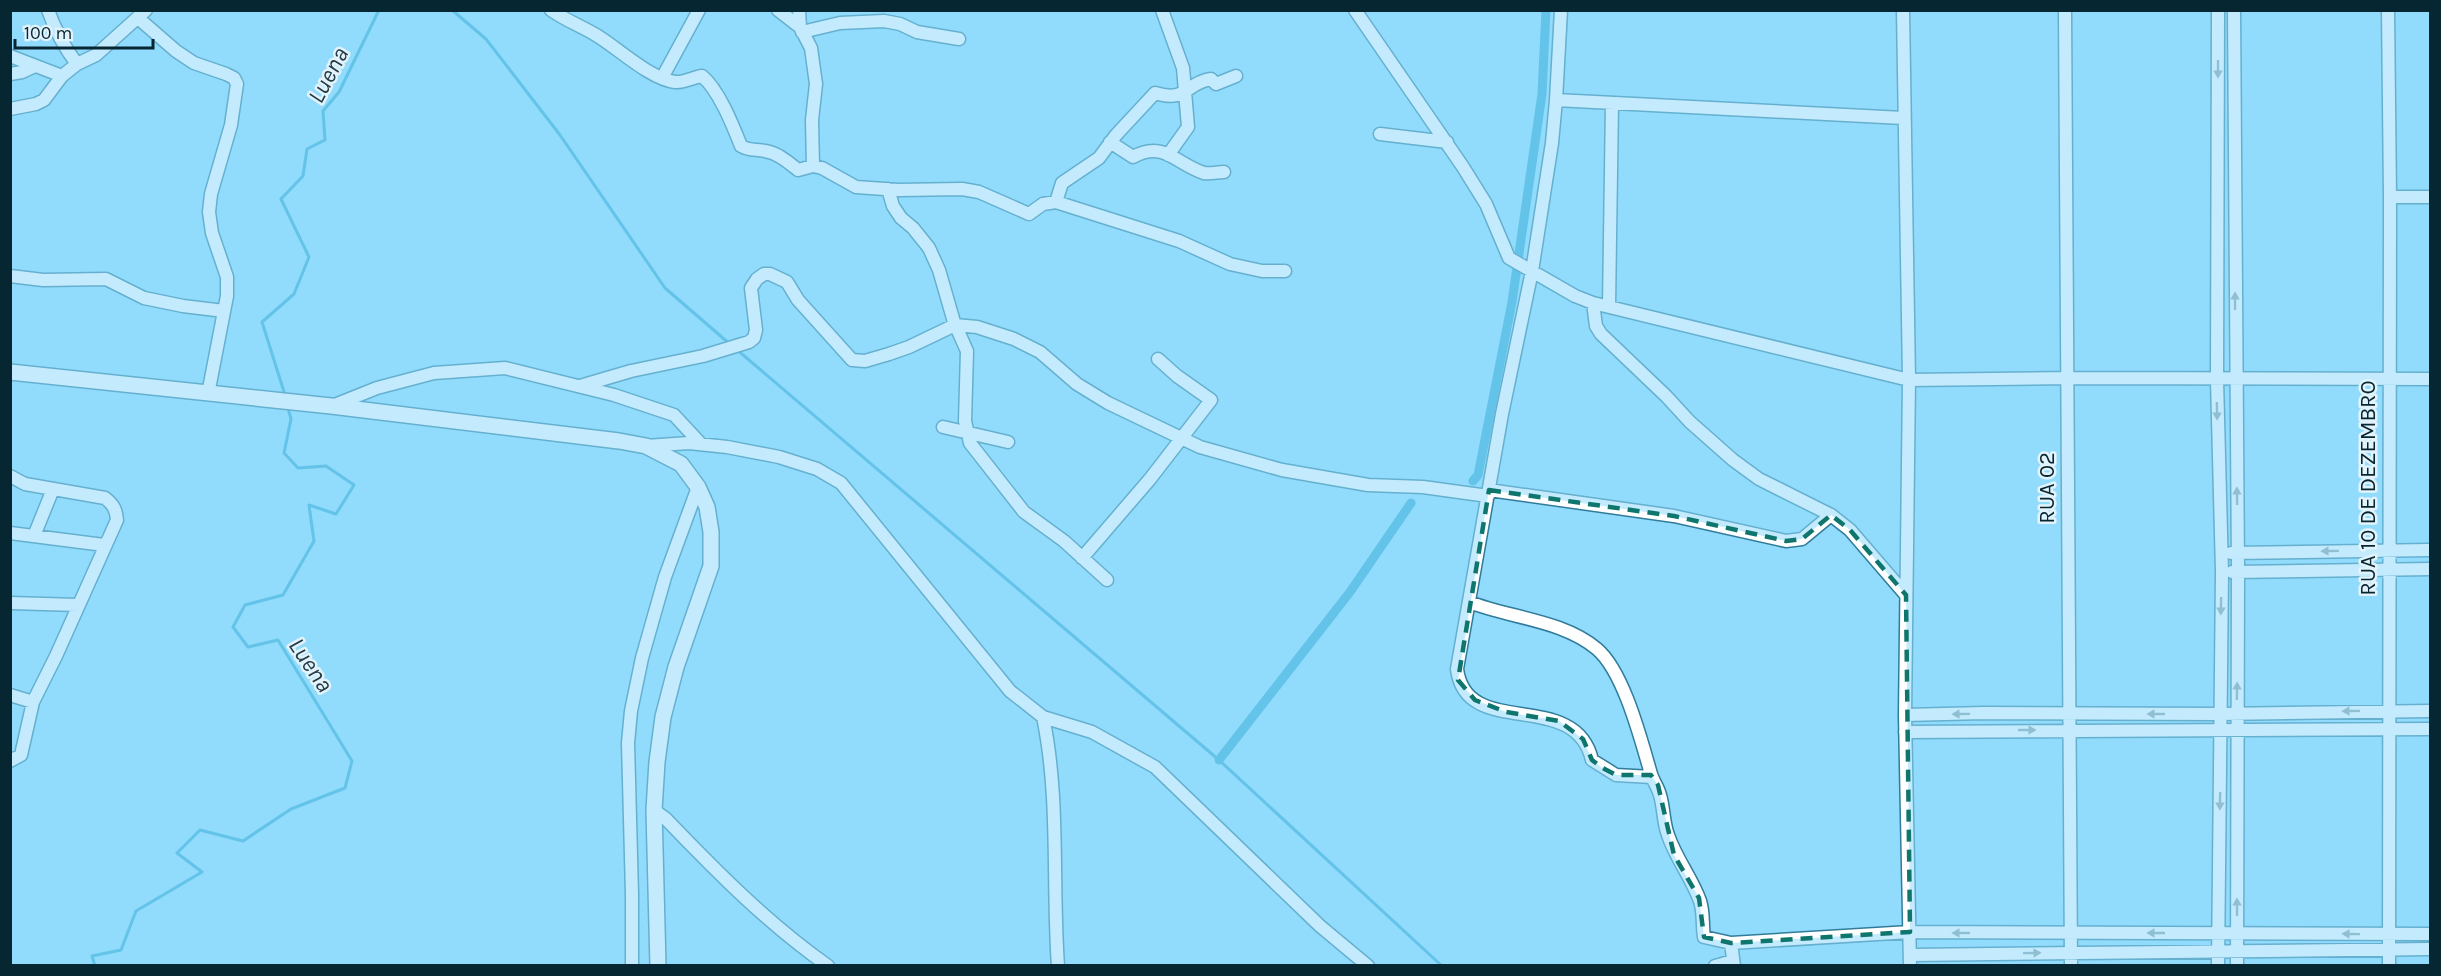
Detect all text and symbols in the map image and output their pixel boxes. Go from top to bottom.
scale bar [15,12,153,50]
text: 100 m [24,22,72,44]
water label: Luena [302,42,354,108]
one-way arrow [2213,59,2223,78]
one-way arrow [2230,292,2240,311]
street label: RUA 10 DE DEZEMBRO [2355,380,2381,596]
one-way arrow [2213,401,2222,420]
street label: RUA 02 [2034,452,2060,524]
one-way arrow [2232,487,2242,506]
one-way arrow [2321,546,2340,556]
one-way arrow [2216,596,2226,615]
water label: Luena [283,633,339,697]
one-way arrow [2232,682,2242,701]
one-way arrow [2342,706,2361,716]
one-way arrow [1952,709,1971,718]
one-way arrow [2147,709,2166,719]
one-way arrow [2017,725,2036,735]
one-way arrow [2215,791,2225,810]
one-way arrow [2232,898,2242,917]
one-way arrow [1952,928,1971,938]
one-way arrow [2147,928,2166,938]
one-way arrow [2342,929,2361,939]
one-way arrow [2022,948,2041,958]

